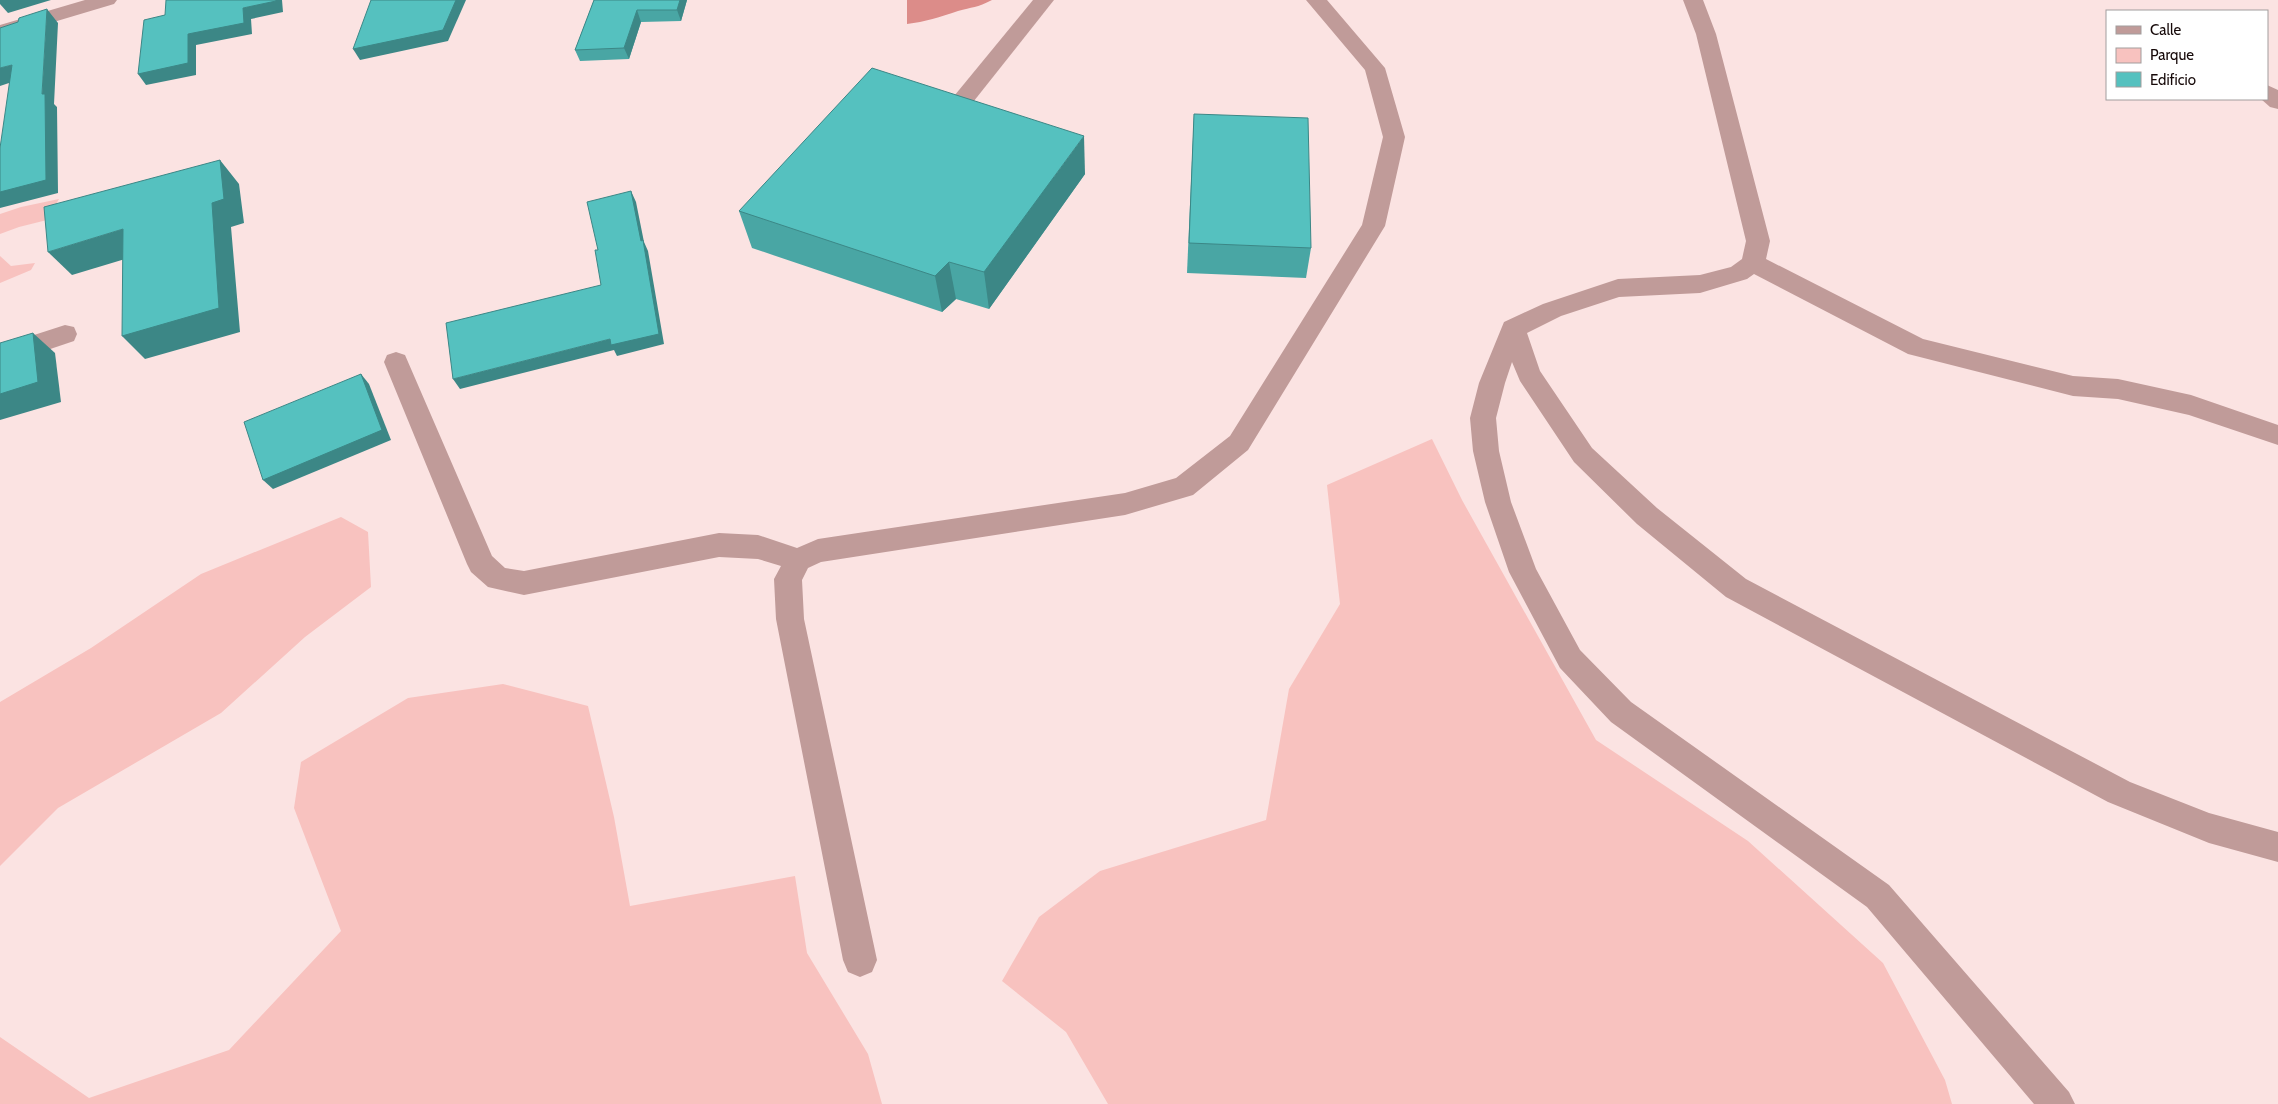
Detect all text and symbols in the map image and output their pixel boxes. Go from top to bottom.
legend [2106,10,2268,100]
text: Calle [2150,21,2181,39]
text: Parque [2150,46,2194,64]
text: Edificio [2150,71,2196,89]

